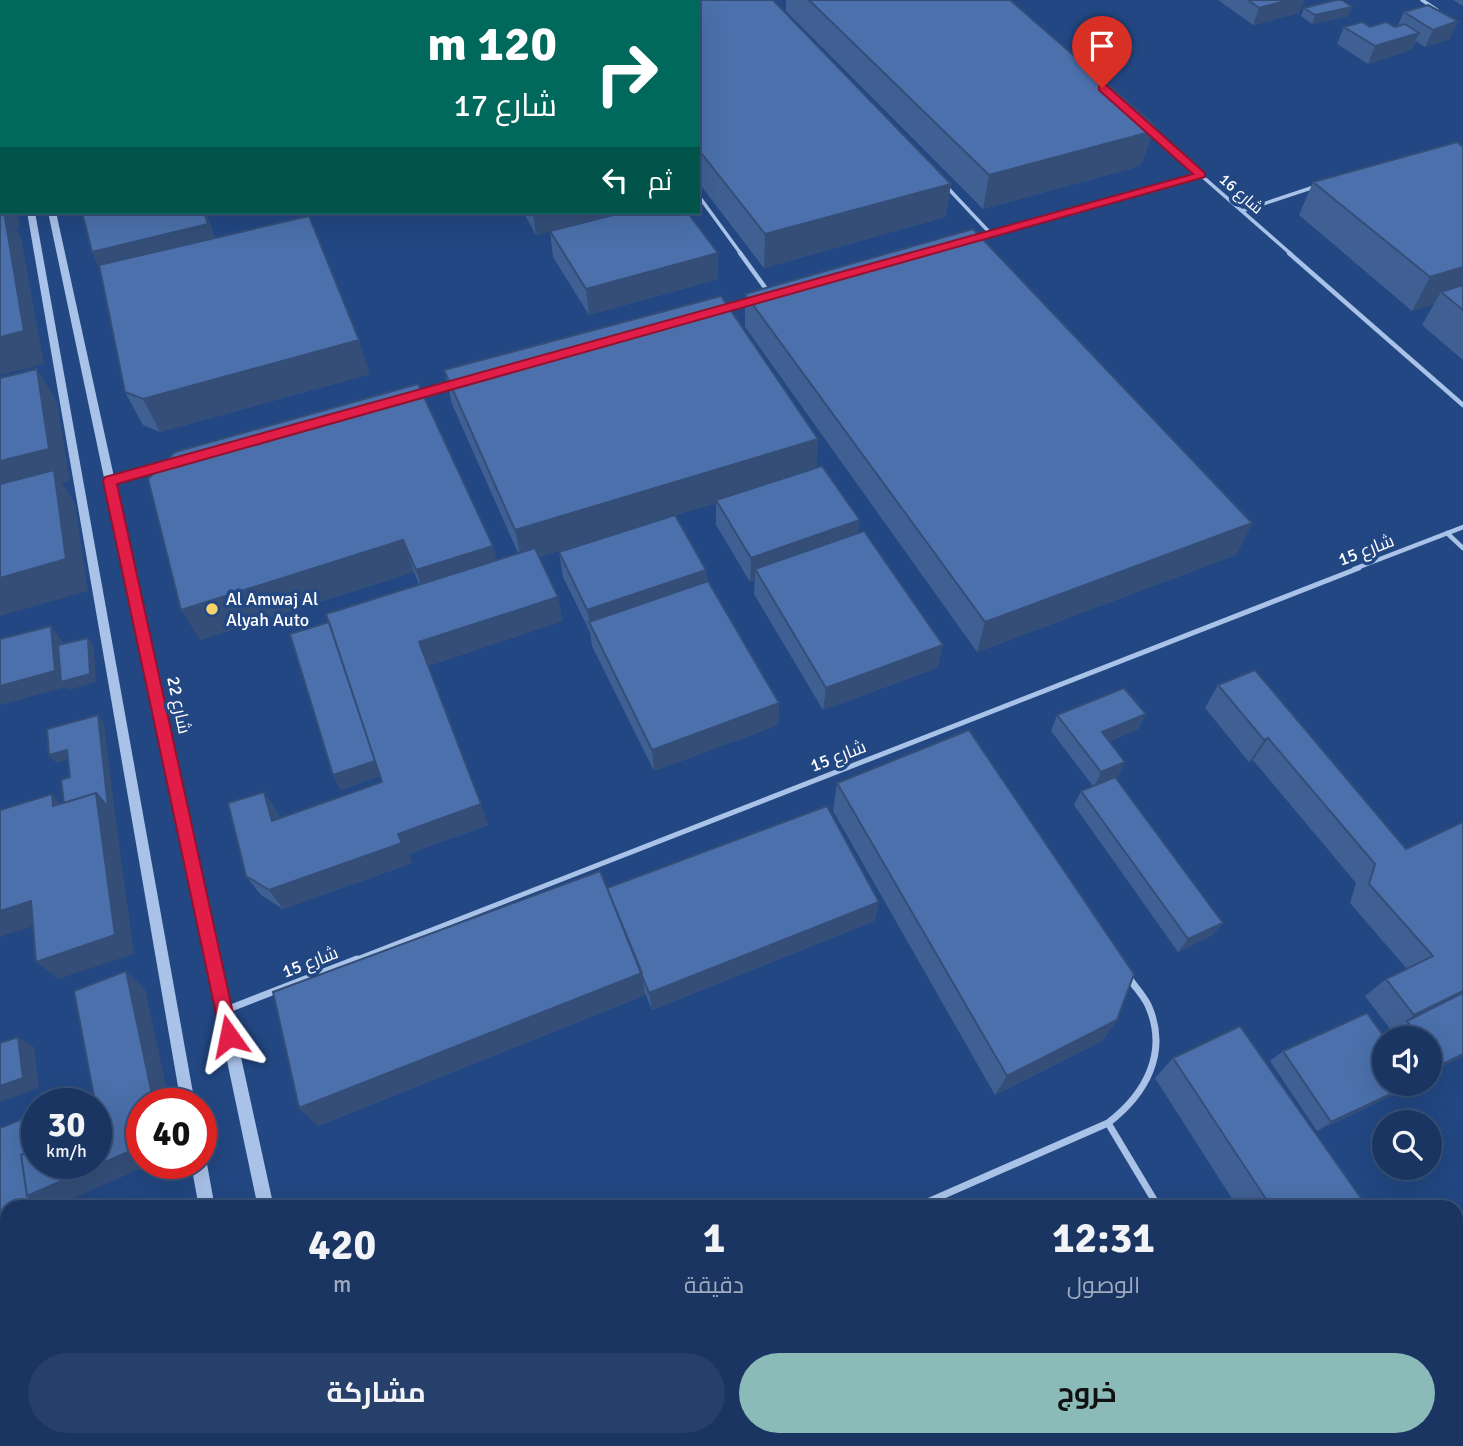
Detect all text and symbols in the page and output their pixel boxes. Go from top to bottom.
text: 120 m [427,14,557,74]
pin [1072,16,1132,88]
icon: arrive [1083,27,1121,65]
icon: right [581,28,672,119]
text: شارع 17 [453,86,557,125]
icon: left [596,161,634,199]
text: ثم [648,166,672,198]
street label: شارع 16 [1214,169,1267,219]
street label: شارع 15 [1335,529,1398,572]
place label: Al Amwaj Al Alyah Auto [226,588,318,631]
marker: Al Amwaj Al Alyah Auto [204,601,220,617]
street label: شارع 22 [161,674,196,736]
street label: شارع 15 [807,735,870,778]
street label: شارع 15 [279,941,342,984]
position arrow [192,999,266,1073]
map controls [1372,1026,1442,1180]
button: sound [1372,1026,1442,1096]
speed limit sign: 40 [126,1088,217,1179]
text: 30 [48,1103,85,1146]
button: search [1372,1110,1442,1180]
text: km/h [46,1140,87,1162]
text: 1 [703,1213,725,1264]
text: 12:31 [1052,1213,1155,1264]
text: 420 [308,1220,376,1271]
text: m [333,1270,351,1299]
text: دقيقة [684,1271,744,1300]
text: الوصول [1067,1271,1140,1300]
button: مشاركة [28,1353,725,1433]
button: خروج [739,1353,1435,1433]

